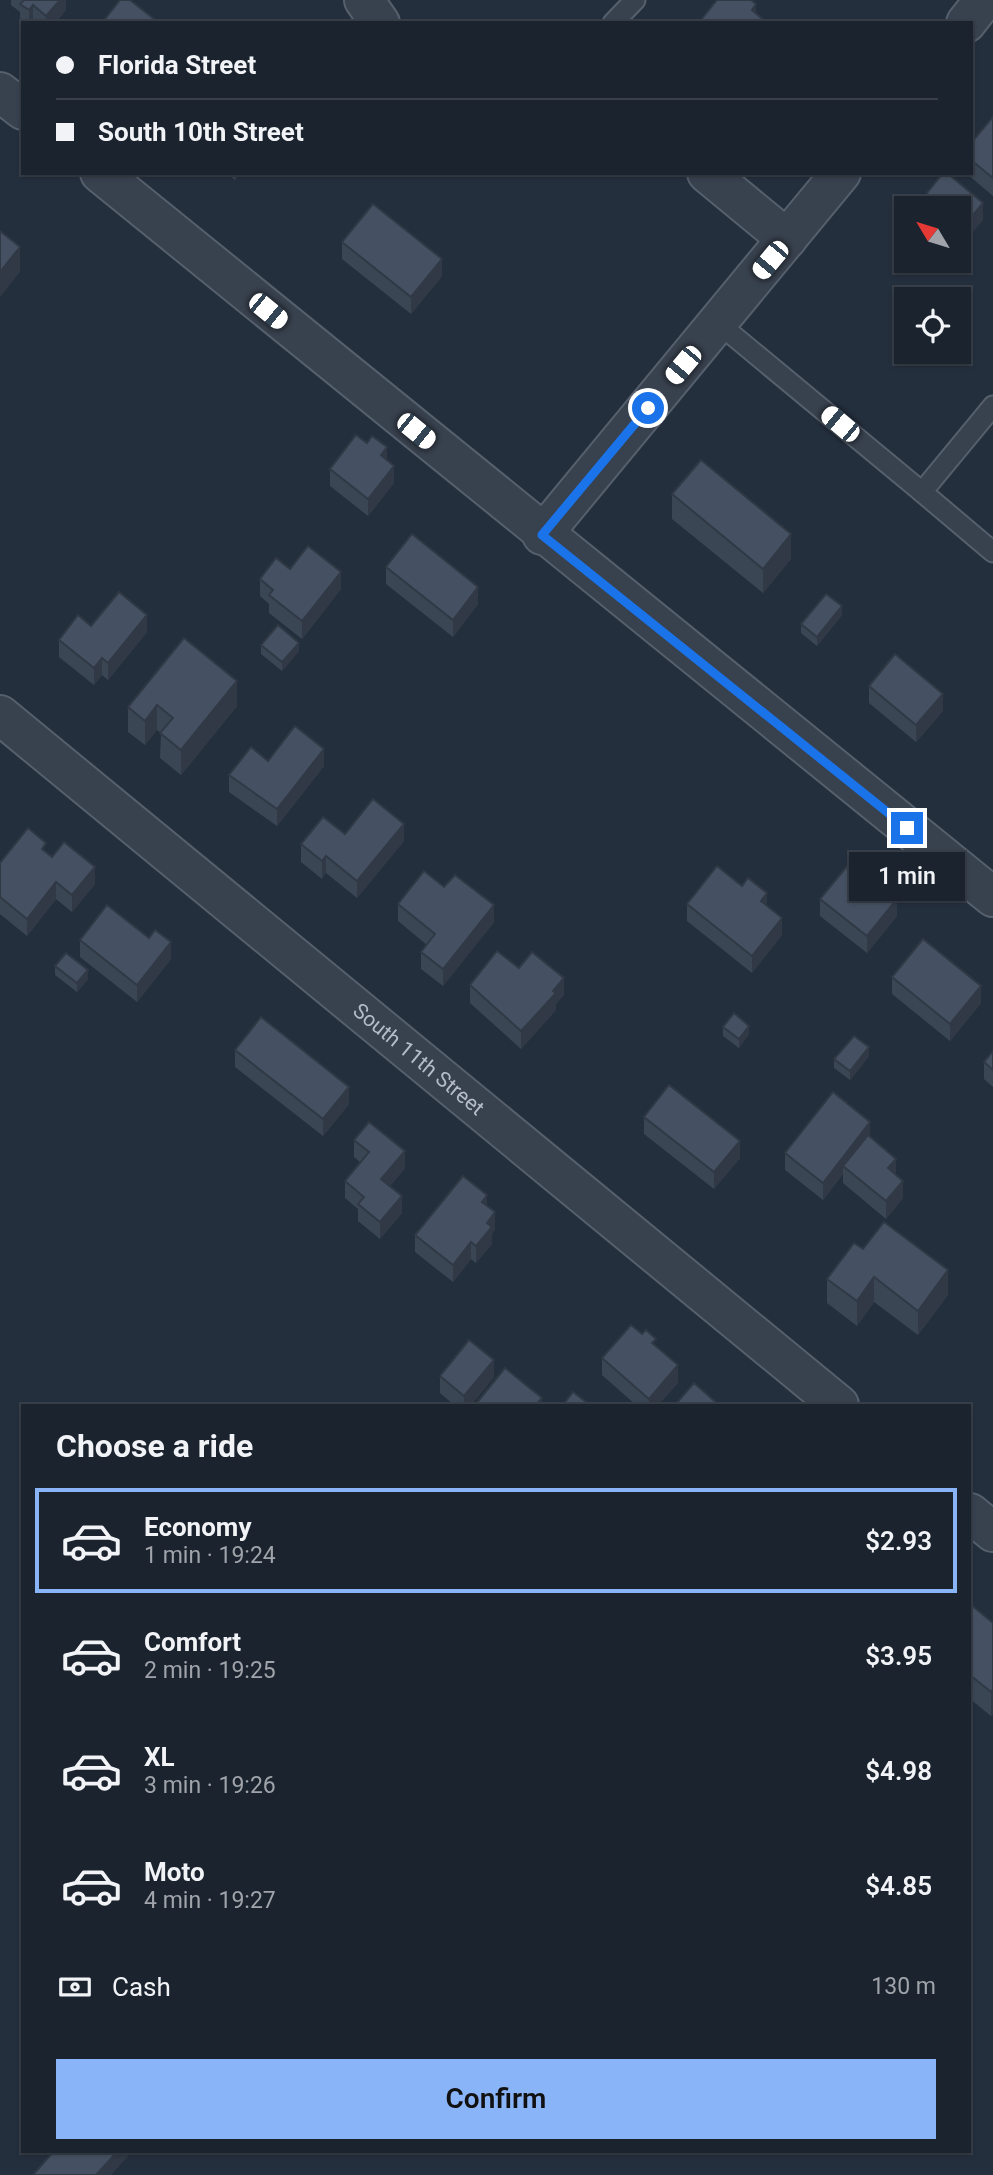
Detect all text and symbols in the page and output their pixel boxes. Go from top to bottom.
text: Florida Street [98,50,256,80]
text: South 10th Street [98,117,304,147]
north arrow [894,196,971,273]
map controls [894,196,971,364]
car [749,237,792,283]
button: locate [894,287,971,364]
car [246,290,291,332]
car [662,342,705,388]
route start [632,392,664,424]
car [818,402,863,446]
car [394,410,439,452]
route end [891,812,923,844]
callout: 1 min [849,852,965,902]
text: 1 min [878,863,936,890]
street label: South 11th Street [348,998,489,1120]
text: Choose a ride [56,1427,253,1465]
icon: car [60,1509,123,1572]
text: Economy [144,1512,251,1542]
text: $2.93 [865,1526,932,1556]
text: 1 min · 19:24 [144,1542,276,1569]
icon: car [60,1624,123,1687]
text: Comfort [144,1627,241,1657]
text: $3.95 [865,1641,932,1671]
text: 2 min · 19:25 [144,1657,276,1684]
icon: car [60,1739,123,1802]
text: XL [144,1742,175,1772]
text: $4.98 [865,1756,932,1786]
text: 3 min · 19:26 [144,1772,276,1799]
icon: car [60,1854,123,1917]
text: Moto [144,1857,205,1887]
text: $4.85 [865,1871,932,1901]
text: 4 min · 19:27 [144,1887,276,1914]
icon: cash [56,1968,94,2006]
text: Cash [112,1972,171,2002]
text: 130 m [871,1973,936,2000]
button: Confirm [56,2059,936,2139]

